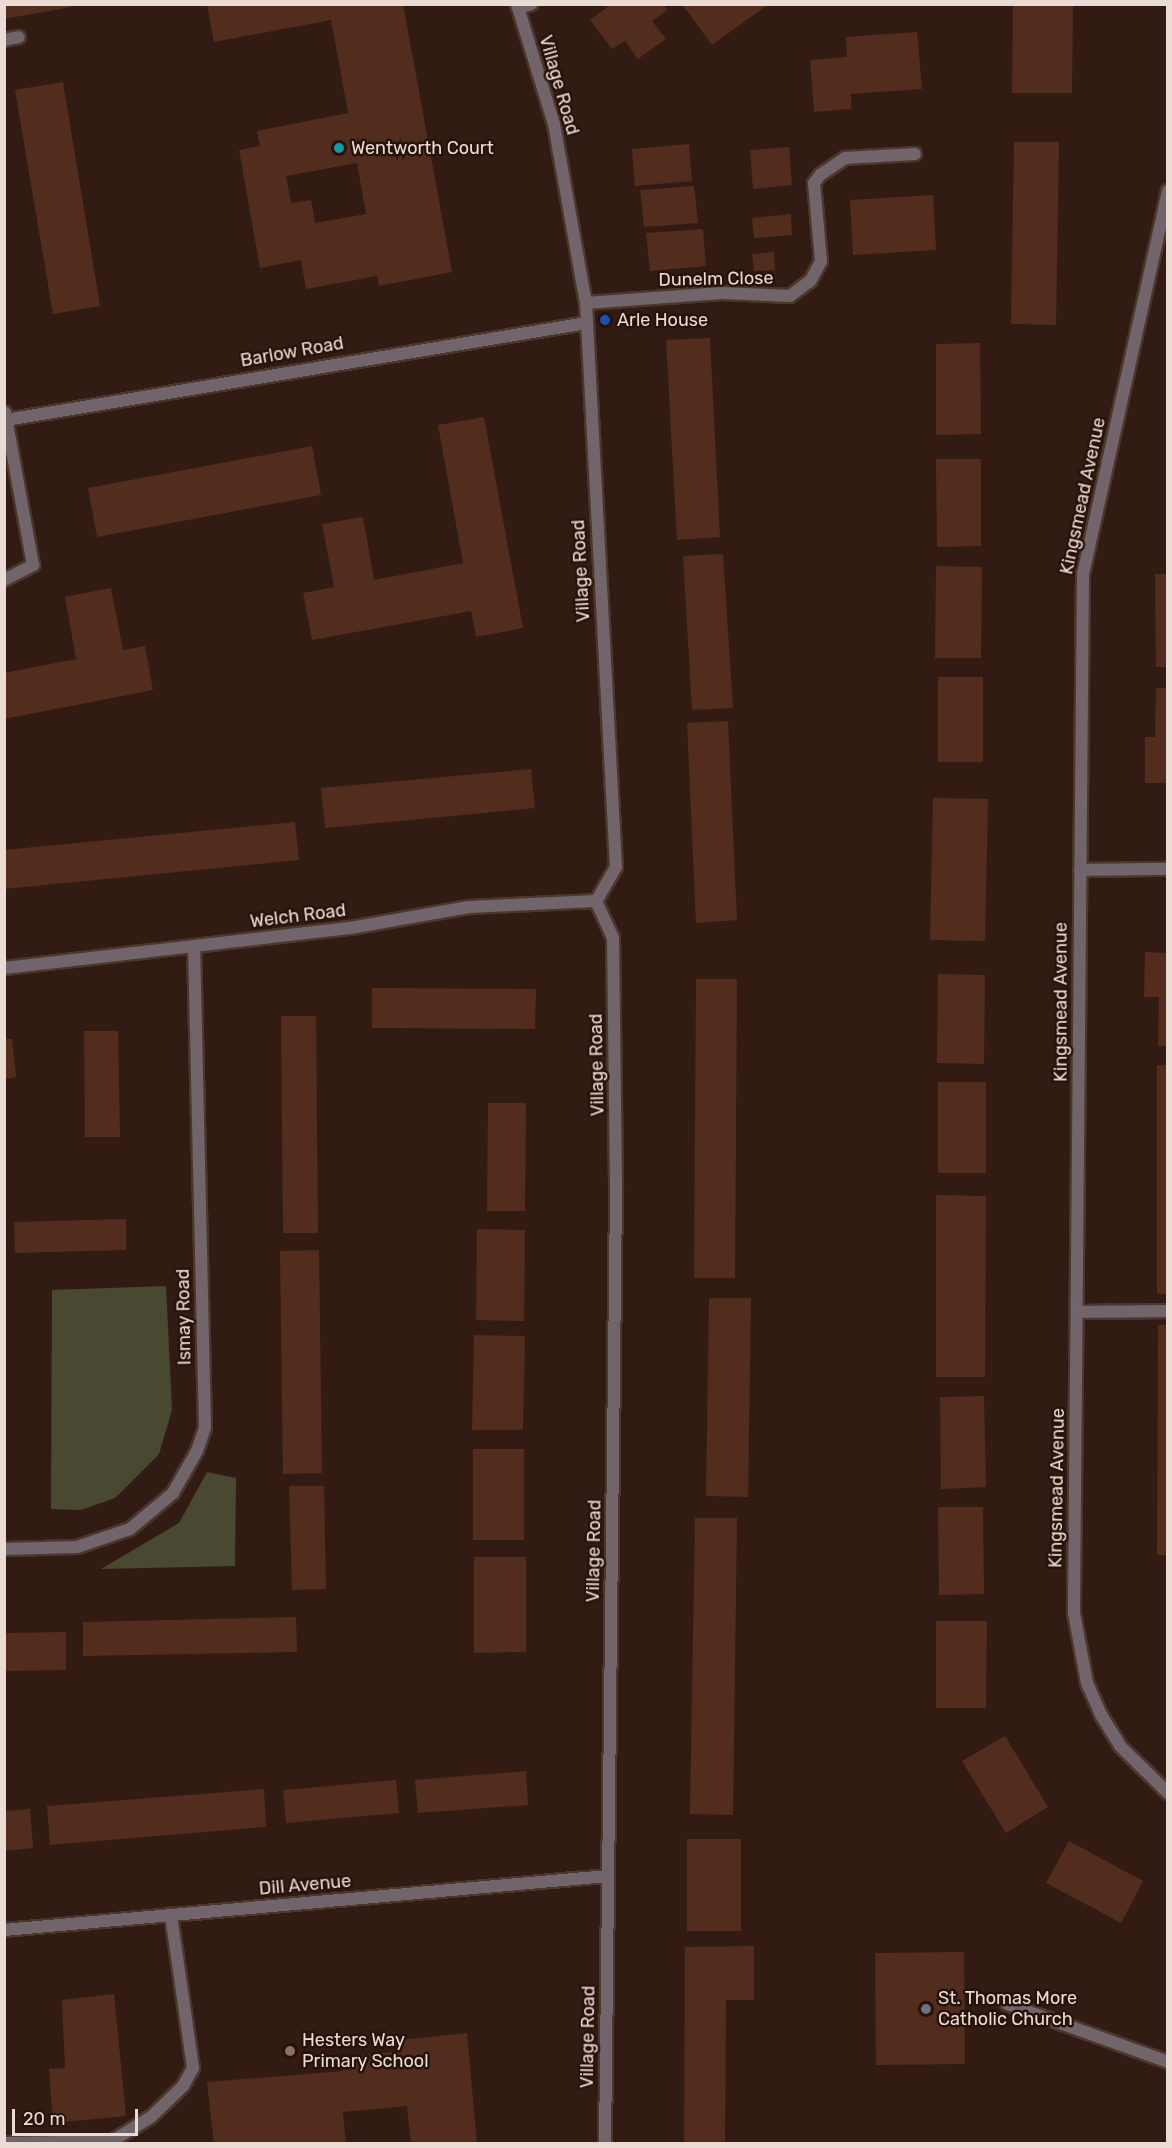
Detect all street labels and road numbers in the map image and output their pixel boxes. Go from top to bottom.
street label: Village Road [534,33,584,137]
street label: Dunelm Close [658,267,774,291]
street label: Barlow Road [239,332,345,372]
street label: Kingsmead Avenue [1056,415,1110,577]
street label: Village Road [568,519,594,623]
street label: Welch Road [249,899,347,933]
street label: Kingsmead Avenue [1050,922,1072,1082]
street label: Village Road [585,1013,609,1117]
street label: Ismay Road [172,1268,196,1366]
street label: Kingsmead Avenue [1045,1408,1069,1568]
street label: Village Road [582,1499,606,1603]
street label: Dill Avenue [258,1870,352,1900]
street label: Village Road [576,1985,600,2089]

